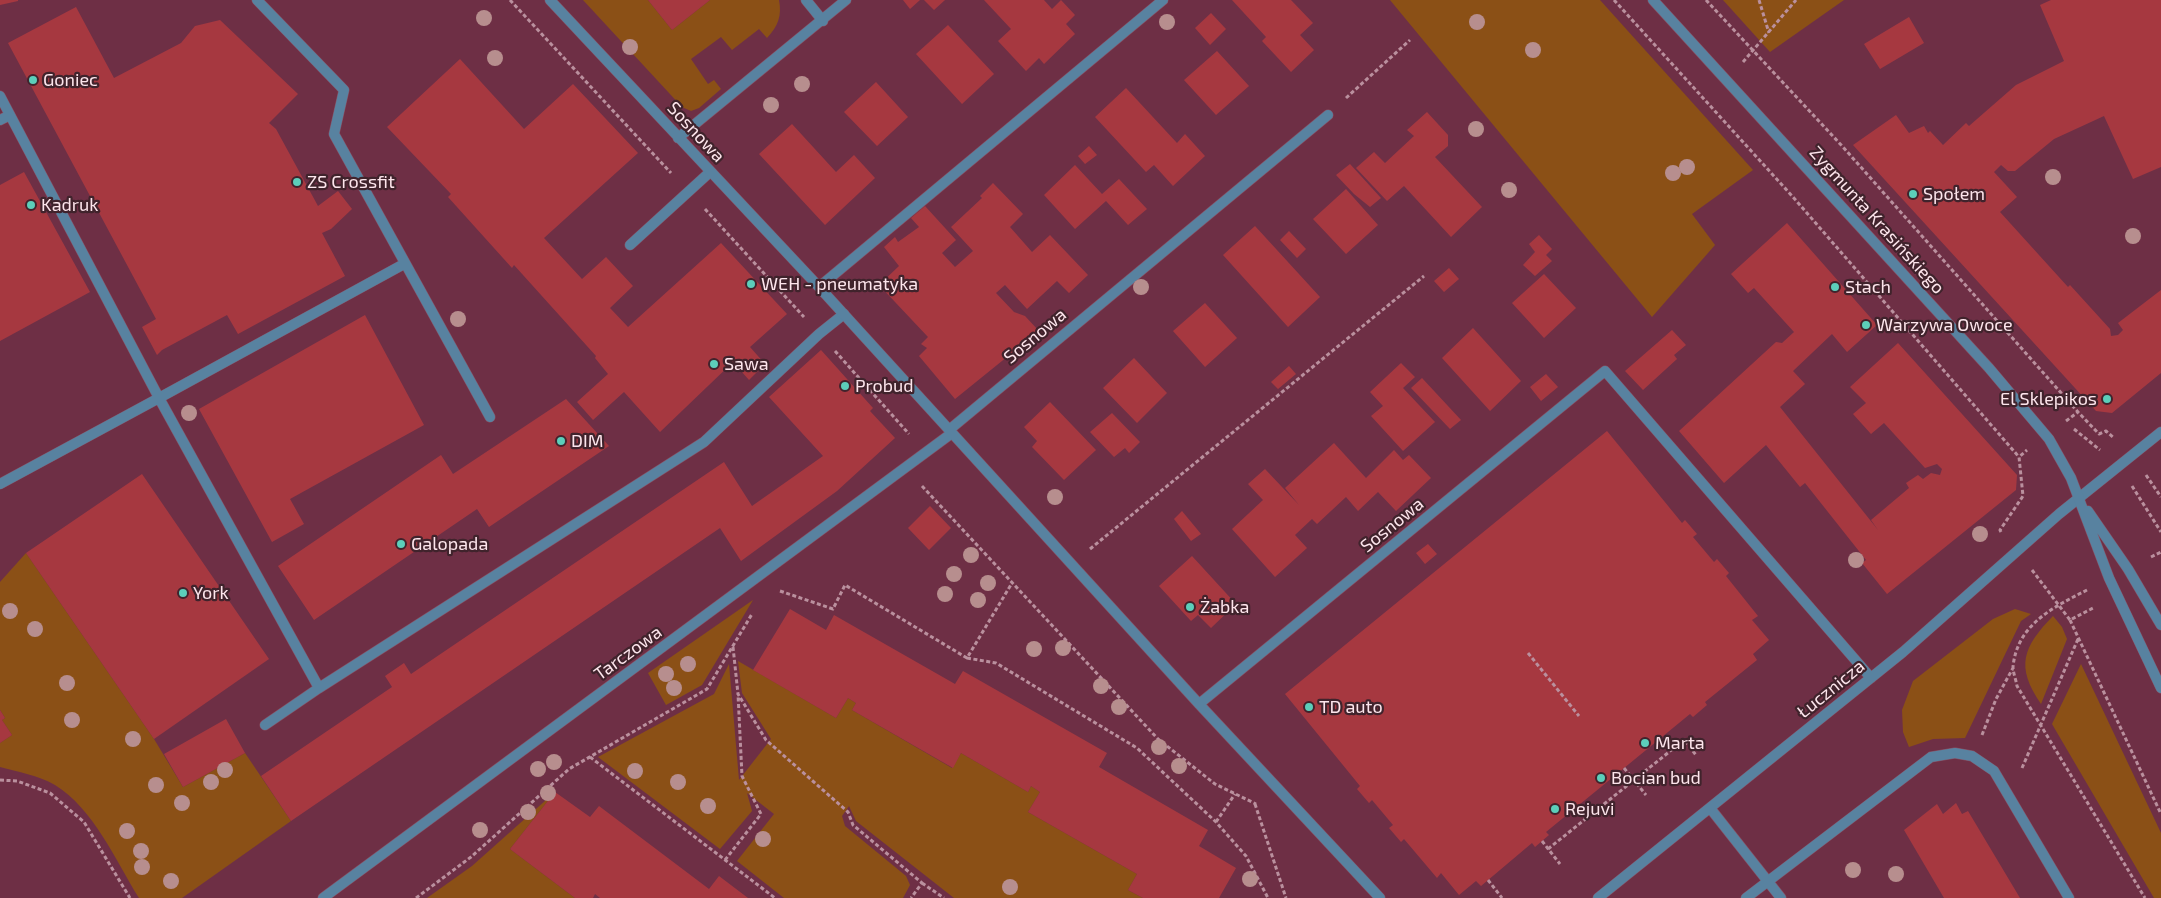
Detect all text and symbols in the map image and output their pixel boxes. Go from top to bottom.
place label: Goniec [43,69,98,91]
marker: Goniec [27,74,39,86]
street label: Sosnowa [663,97,729,167]
street label: Zygmunta Krasińskiego [1805,142,1949,298]
place label: ZS Crossfit [307,171,395,193]
marker: ZS Crossfit [291,176,303,188]
place label: Społem [1923,183,1985,205]
marker: Społem [1907,188,1919,200]
place label: Kadruk [41,194,98,216]
marker: Kadruk [25,199,37,211]
place label: WEH - pneumatyka [761,273,918,295]
place label: Stach [1845,276,1891,298]
marker: WEH - pneumatyka [745,278,757,290]
marker: Stach [1829,281,1841,293]
street label: Sosnowa [999,304,1071,368]
place label: Warzywa Owoce [1876,314,2013,336]
marker: Warzywa Owoce [1860,319,1872,331]
place label: Sawa [724,353,769,375]
marker: Sawa [708,358,720,370]
place label: Probud [855,375,914,397]
marker: Probud [839,380,851,392]
place label: El Sklepikos [2000,388,2097,410]
marker: El Sklepikos [2101,393,2113,405]
place label: DIM [571,430,603,452]
marker: DIM [555,435,567,447]
street label: Sosnowa [1356,493,1428,557]
place label: Galopada [411,533,488,555]
marker: Galopada [395,538,407,550]
place label: York [193,582,229,604]
marker: York [177,587,189,599]
place label: Żabka [1200,596,1249,618]
marker: Żabka [1184,601,1196,613]
street label: Tarczowa [590,621,666,685]
street label: Łucznicza [1793,655,1869,723]
place label: TD auto [1319,696,1383,718]
marker: TD auto [1303,701,1315,713]
place label: Marta [1655,732,1705,754]
marker: Marta [1639,737,1651,749]
place label: Bocian bud [1611,767,1701,789]
marker: Bocian bud [1595,772,1607,784]
place label: Rejuvi [1565,798,1614,820]
marker: Rejuvi [1549,803,1561,815]

